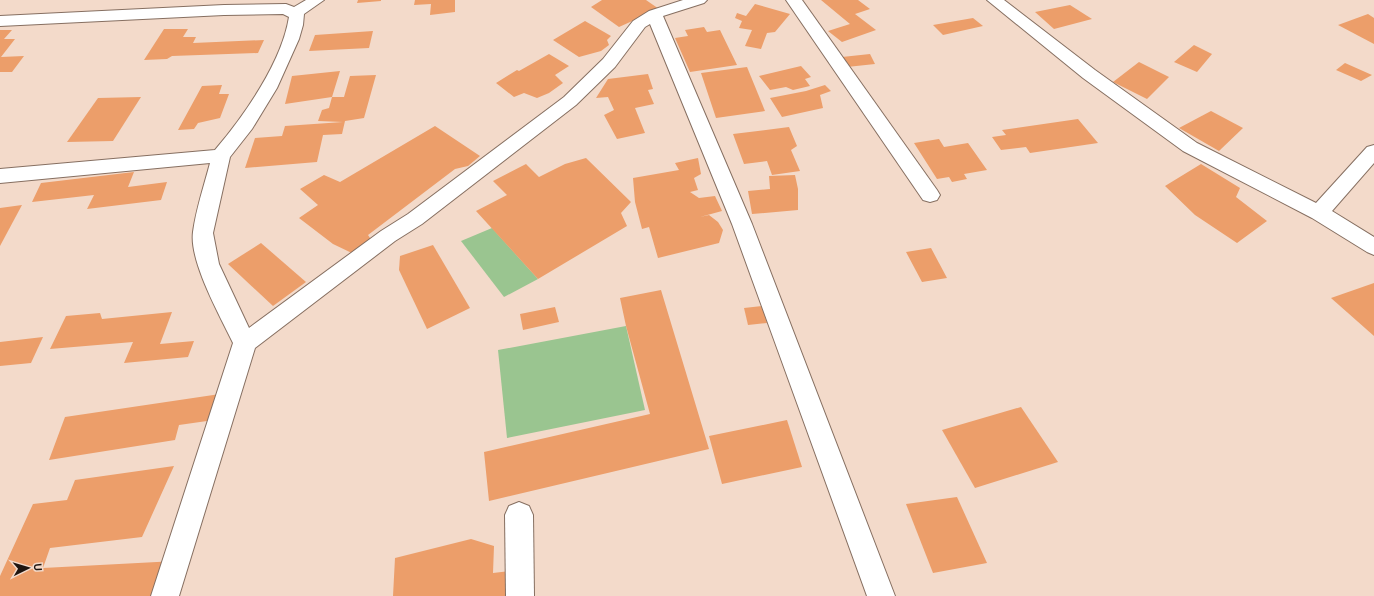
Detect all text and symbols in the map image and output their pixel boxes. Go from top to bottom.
north arrow [8,548,48,588]
text: U [31,563,45,571]

